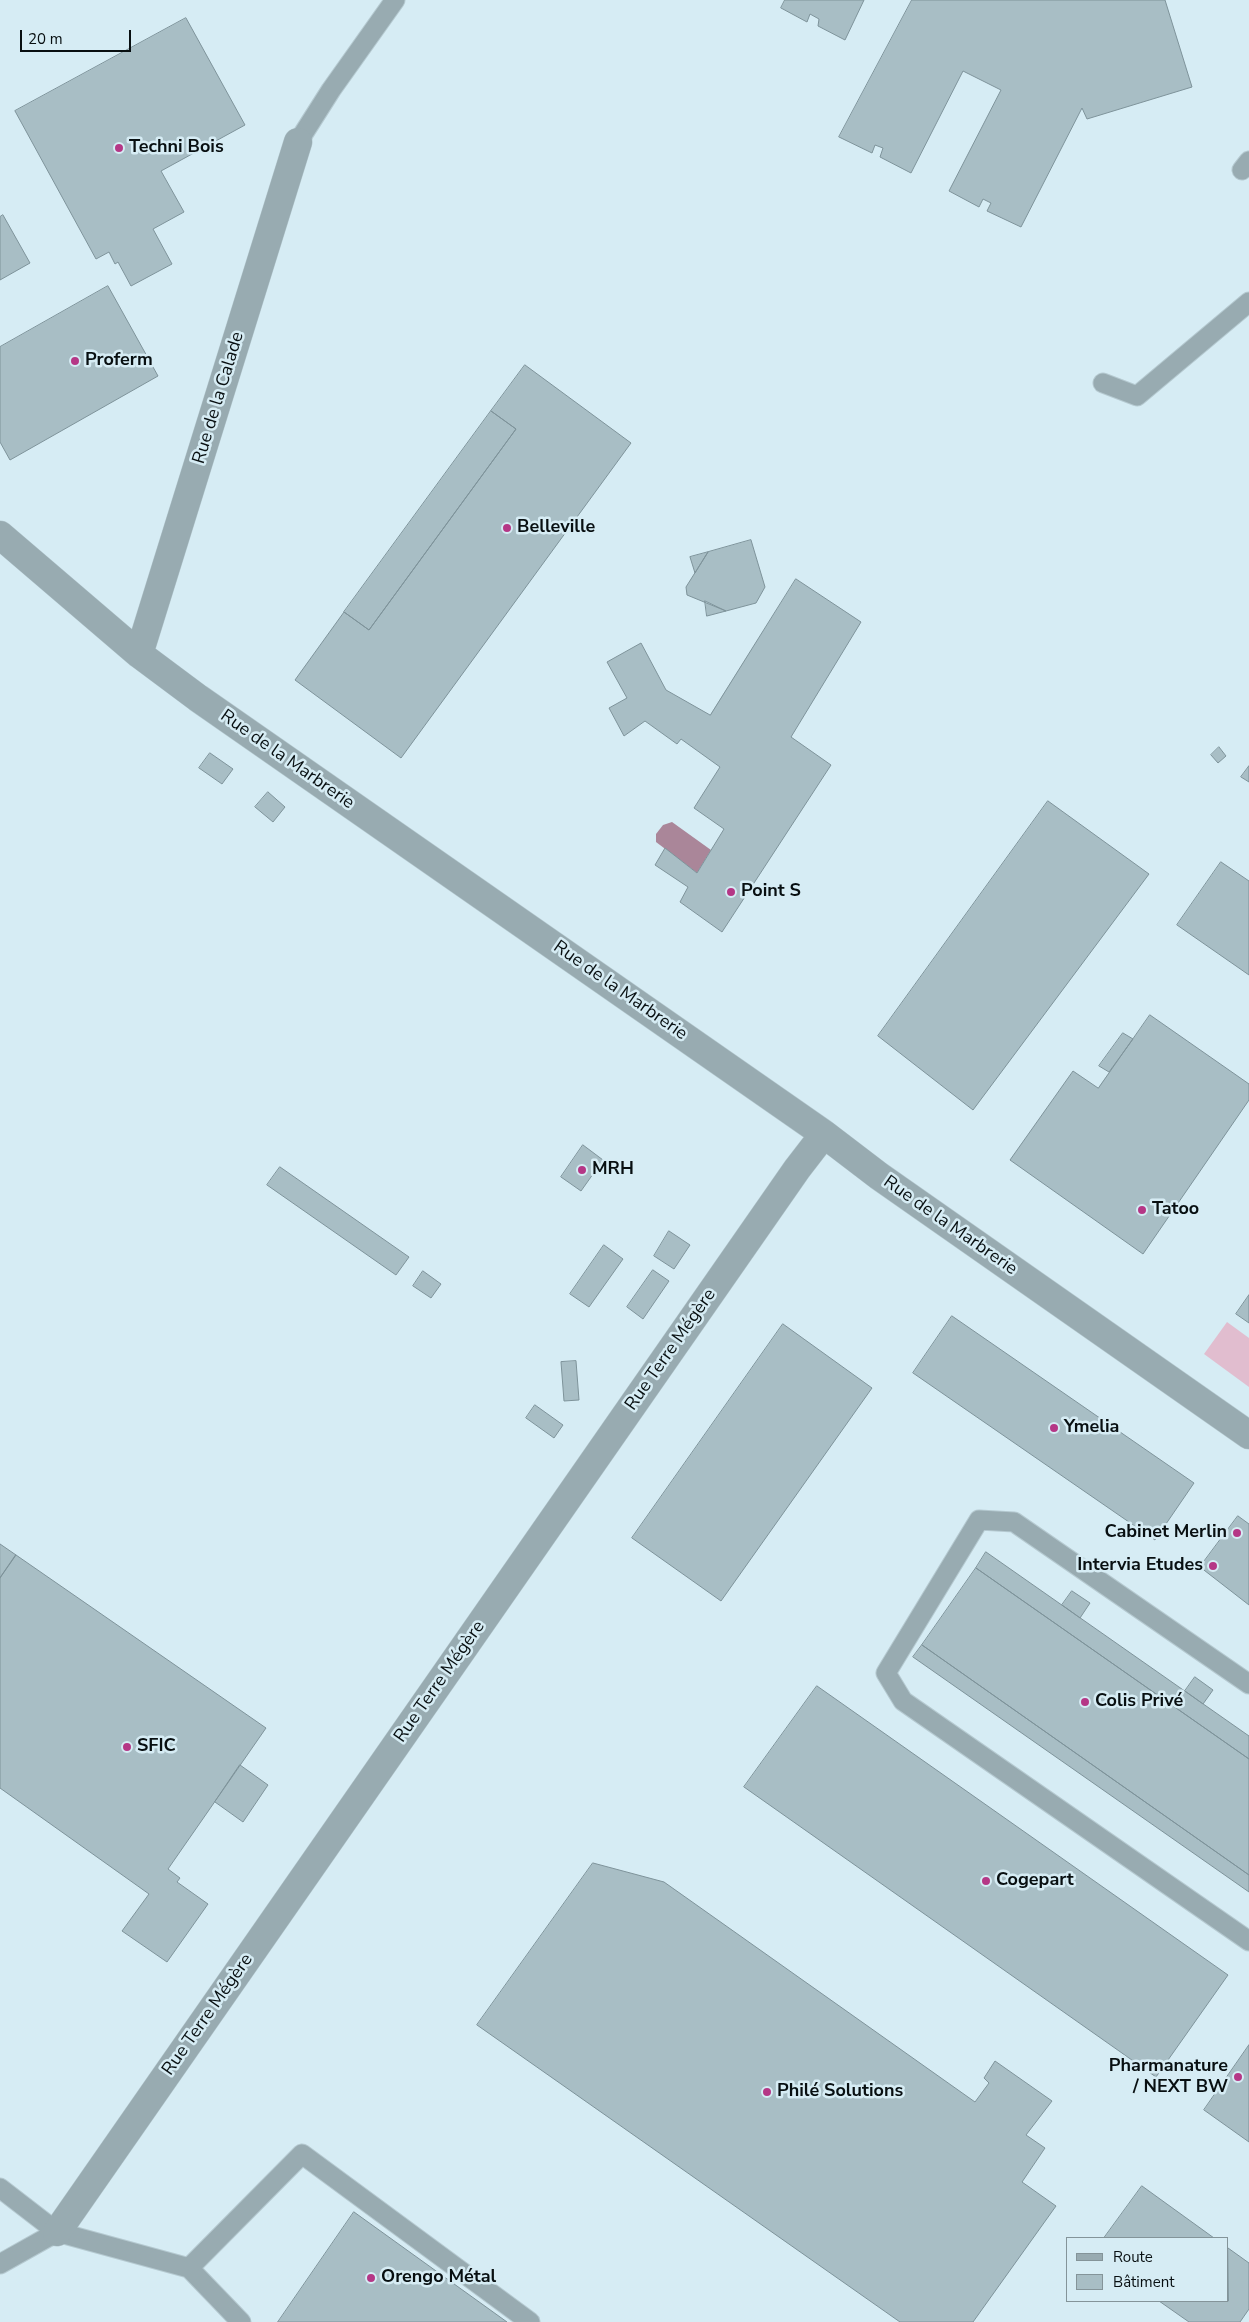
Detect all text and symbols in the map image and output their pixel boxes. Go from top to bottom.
scale bar [22,20,134,52]
text: 20 m [28,29,63,49]
place label: Techni Bois [129,137,224,159]
marker: Techni Bois [113,142,125,154]
street label: Rue de la Calade [189,329,249,467]
place label: Proferm [85,350,153,372]
marker: Proferm [69,355,81,367]
place label: Belleville [517,517,595,539]
marker: Belleville [501,522,513,534]
street label: Rue de la Marbrerie [216,706,358,814]
place label: Point S [741,881,801,903]
marker: Point S [725,886,737,898]
street label: Rue de la Marbrerie [549,937,691,1045]
place label: MRH [592,1159,634,1181]
marker: MRH [576,1164,588,1176]
street label: Rue de la Marbrerie [879,1172,1021,1280]
place label: Tatoo [1152,1199,1199,1221]
marker: Tatoo [1136,1204,1148,1216]
street label: Rue Terre Mégère [621,1285,721,1415]
place label: Ymelia [1064,1417,1119,1439]
marker: Ymelia [1048,1422,1060,1434]
place label: Cabinet Merlin [1105,1522,1227,1544]
marker: Cabinet Merlin [1231,1527,1243,1539]
place label: Intervia Etudes [1077,1555,1203,1577]
marker: Intervia Etudes [1207,1560,1219,1572]
street label: Rue Terre Mégère [390,1617,490,1747]
place label: Colis Privé [1095,1691,1183,1713]
marker: Colis Privé [1079,1696,1091,1708]
place label: SFIC [137,1736,176,1758]
marker: SFIC [121,1741,133,1753]
place label: Cogepart [996,1870,1074,1892]
marker: Cogepart [980,1875,992,1887]
street label: Rue Terre Mégère [158,1950,258,2080]
place label: Pharmanature / NEXT BW [1109,2056,1228,2098]
marker: Pharmanature / NEXT BW [1232,2071,1244,2083]
place label: Philé Solutions [777,2081,903,2103]
marker: Philé Solutions [761,2086,773,2098]
legend [1066,2237,1229,2302]
text: Route [1113,2247,1153,2267]
place label: Orengo Métal [381,2267,496,2289]
marker: Orengo Métal [365,2272,377,2284]
text: Bâtiment [1113,2272,1174,2292]

